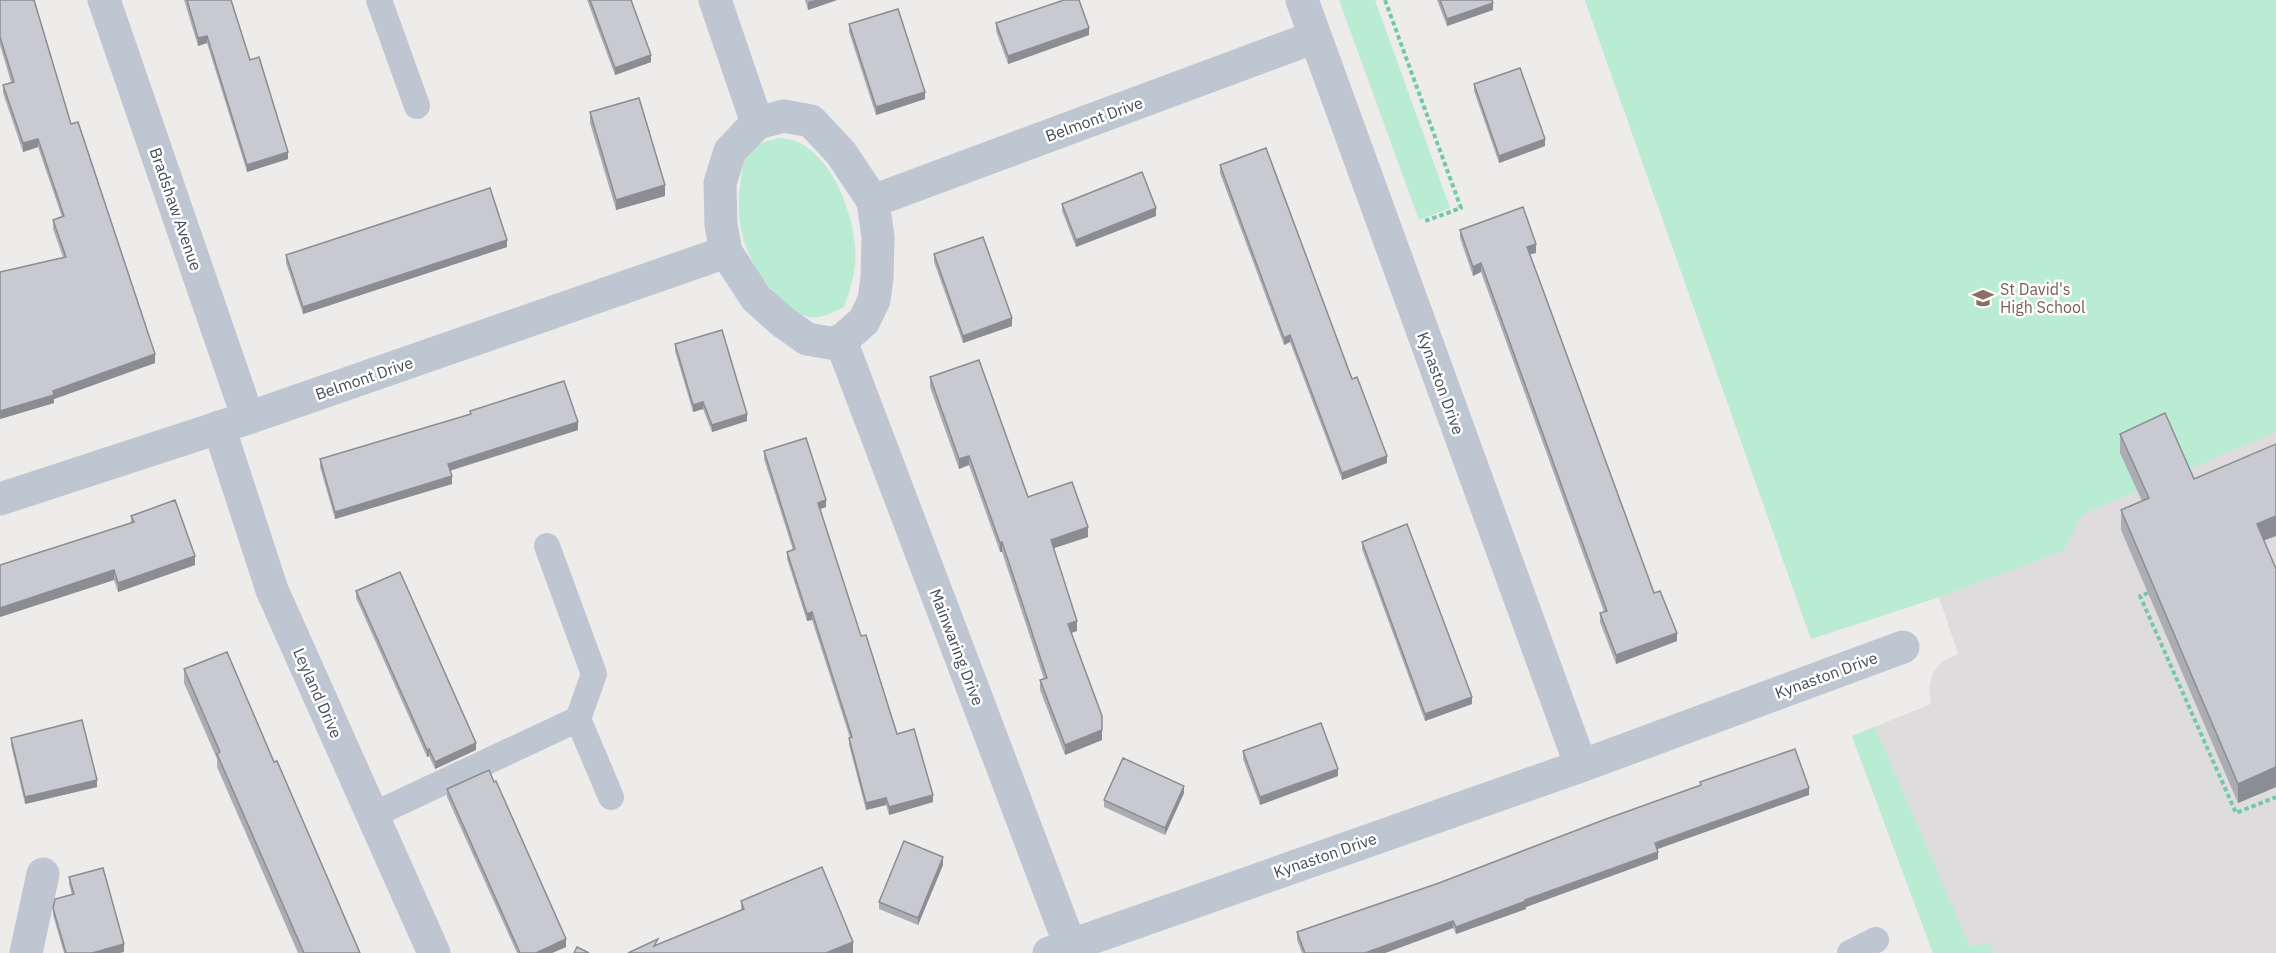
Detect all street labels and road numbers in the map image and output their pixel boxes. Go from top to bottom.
street label: Belmont Drive [1043,92,1146,146]
street label: Bradshaw Avenue [146,145,207,273]
street label: Kynaston Drive [1413,329,1469,437]
street label: Belmont Drive [312,352,416,404]
street label: Mainwaring Drive [926,586,989,708]
street label: Leyland Drive [289,645,347,741]
street label: Kynaston Drive [1772,647,1880,703]
street label: Kynaston Drive [1271,828,1379,882]

